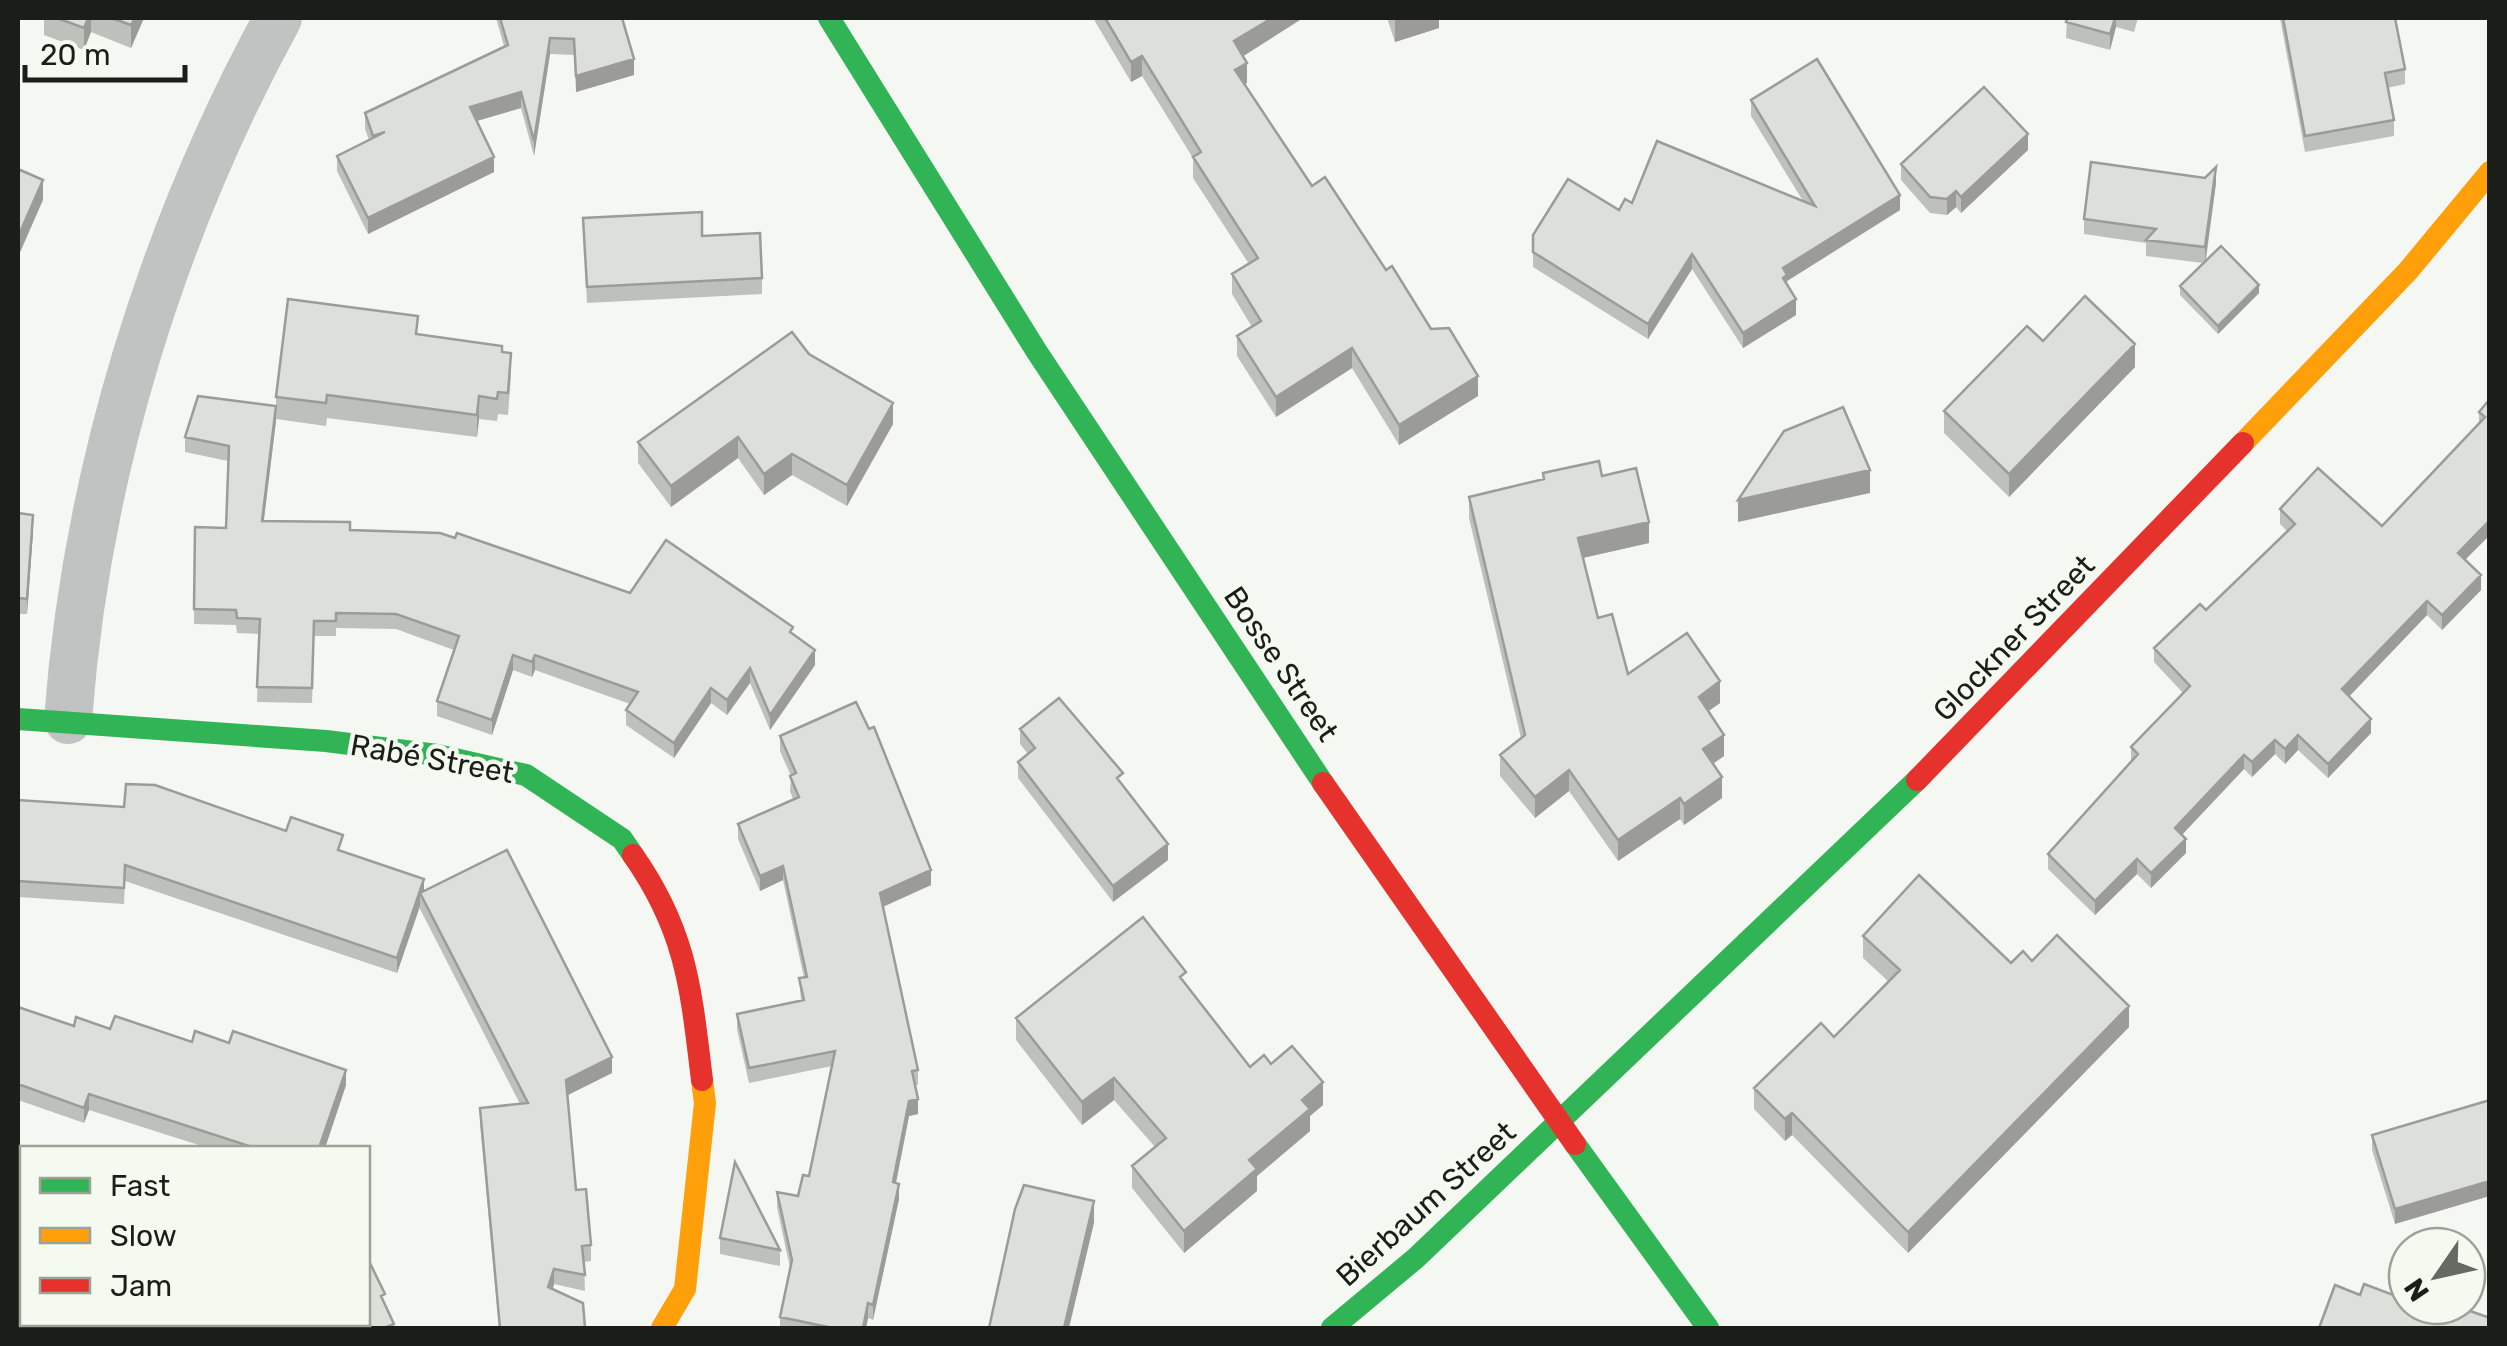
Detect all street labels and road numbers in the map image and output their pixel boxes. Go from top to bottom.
street label: Glockner Street [1926,547,2102,728]
street label: Bosse Street [1216,580,1346,748]
street label: Rabé Street [348,727,517,791]
street label: Bierbaum Street [1329,1114,1523,1294]

